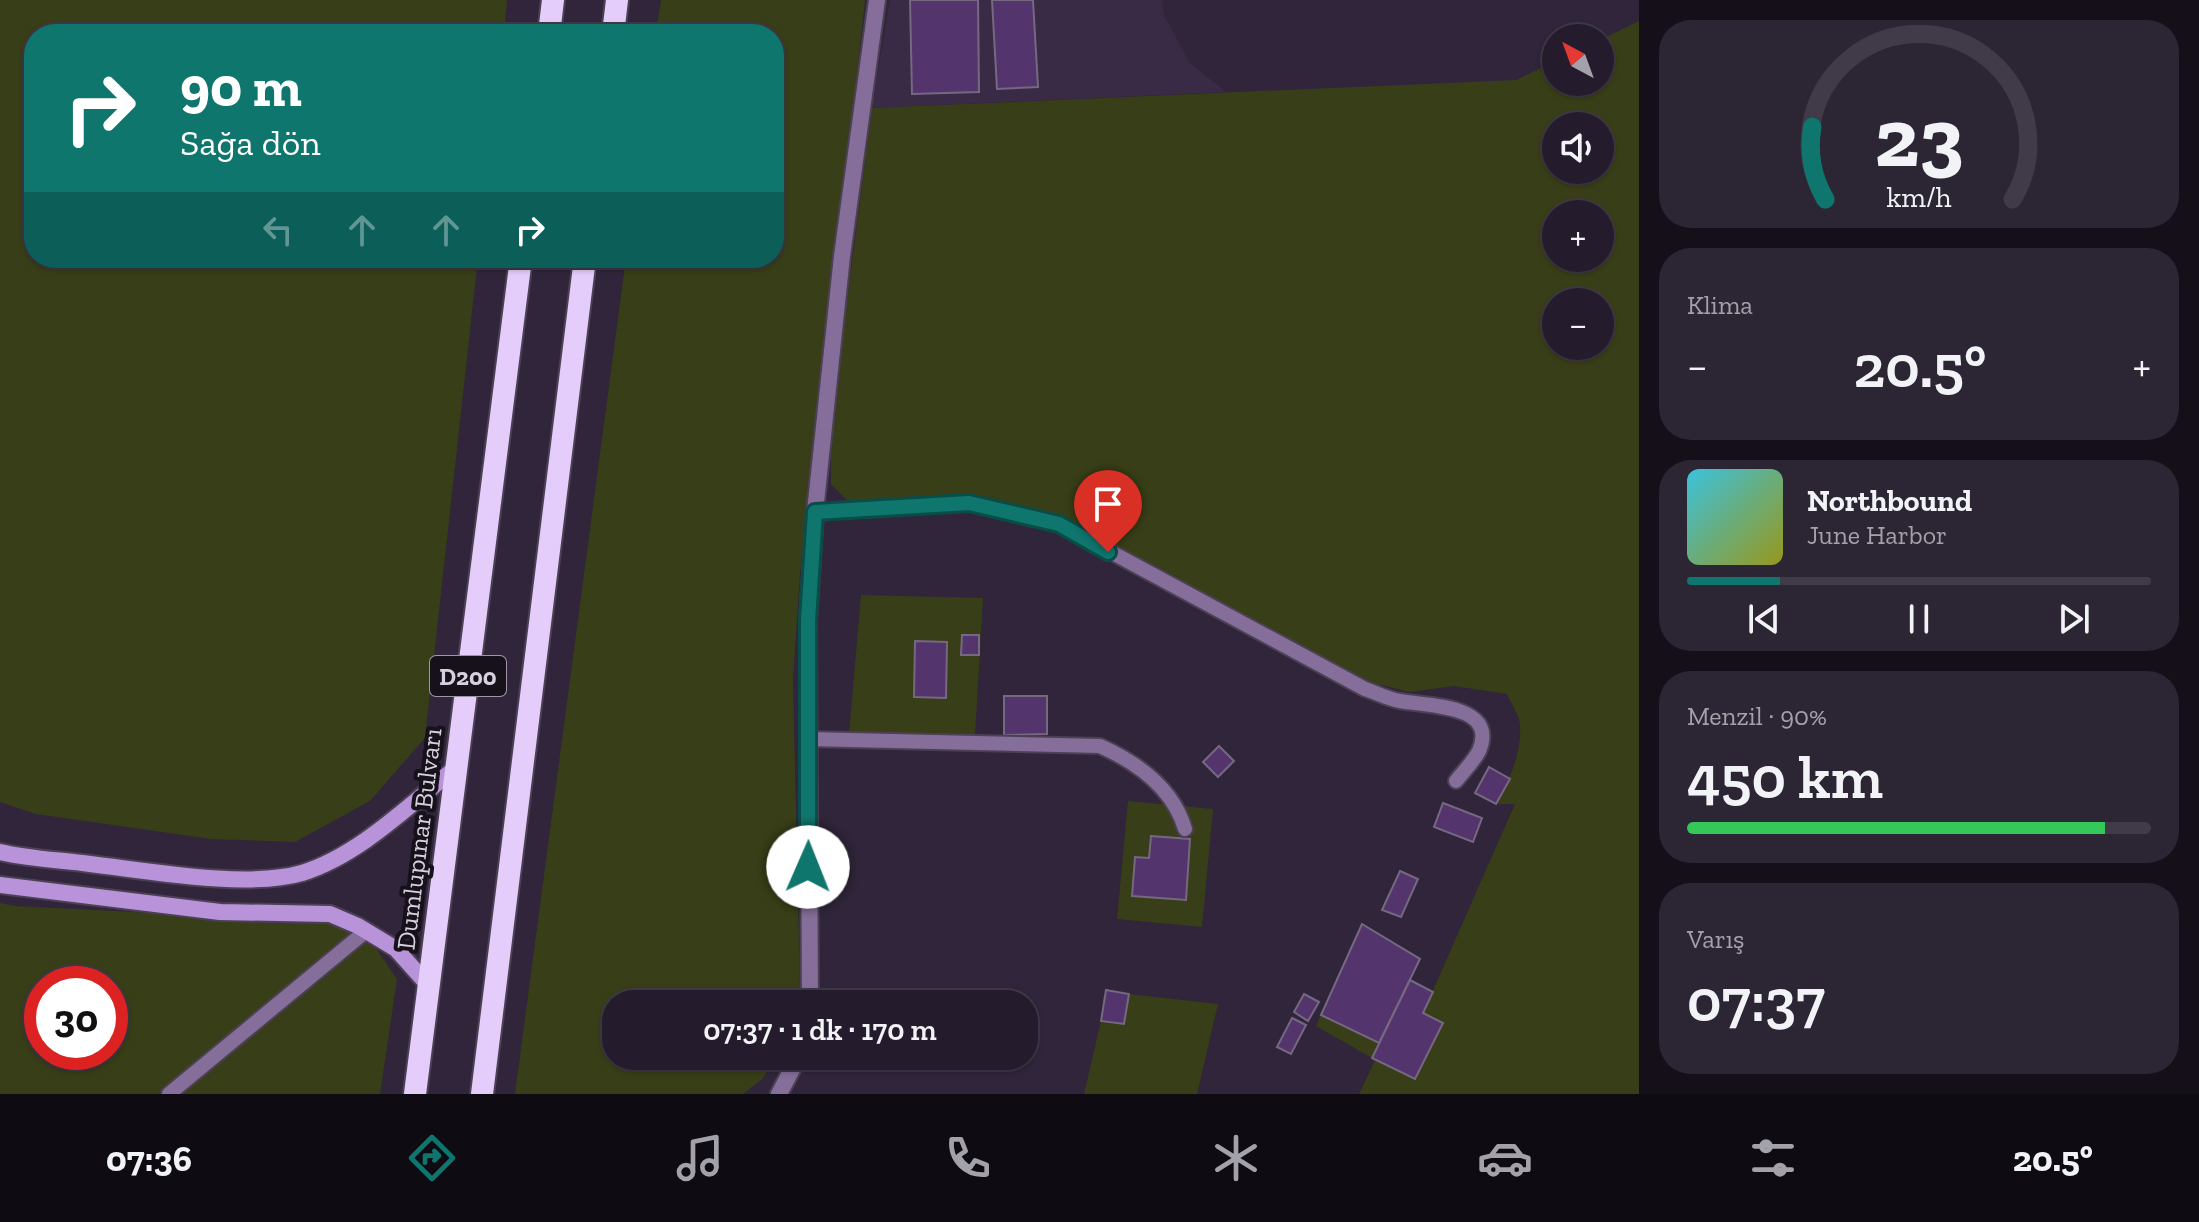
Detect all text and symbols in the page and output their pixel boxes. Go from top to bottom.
north arrow [1542,24,1614,96]
map controls [1542,24,1614,360]
text: 90 m [180,53,302,120]
icon: right [48,56,152,160]
text: 23 [1874,87,1964,187]
button: sound [1542,112,1614,184]
text: Sağa dön [180,121,321,164]
text: km/h [1886,180,1952,214]
button: + [1542,200,1614,272]
icon: left [256,208,300,252]
icon: ahead [340,208,384,252]
icon: ahead [424,208,468,252]
icon: right [508,208,552,252]
button: − [1542,288,1614,360]
text: Klima [1687,289,1753,321]
text: 20.5° [1853,330,1987,402]
text: − [1687,339,1708,392]
text: + [2132,339,2151,392]
pin [1074,470,1142,552]
icon: arrive [1086,482,1130,526]
text: Northbound [1807,483,1972,519]
text: June Harbor [1807,519,1947,551]
icon: previous [1742,597,1786,641]
icon: pause [1897,597,1941,641]
icon: next [2052,597,2096,641]
road number: D200 [430,656,506,696]
text: Menzil · 90% [1687,700,1827,732]
street label: Dumlupınar Bulvarı [390,726,448,952]
text: 450 km [1687,741,1883,813]
position arrow [766,825,850,909]
text: Varış [1687,923,1744,955]
text: 07:37 [1687,964,1825,1036]
speed limit sign: 30 [24,966,128,1070]
text: 07:37 · 1 dk · 170 m [703,1012,937,1048]
icon: directions [404,1130,460,1186]
icon: music [672,1130,728,1186]
icon: phone [940,1130,996,1186]
icon: climate [1208,1130,1264,1186]
icon: car [1477,1130,1533,1186]
icon: filters [1745,1130,1801,1186]
text: 07:36 [106,1137,192,1180]
text: 20.5° [2013,1137,2093,1180]

